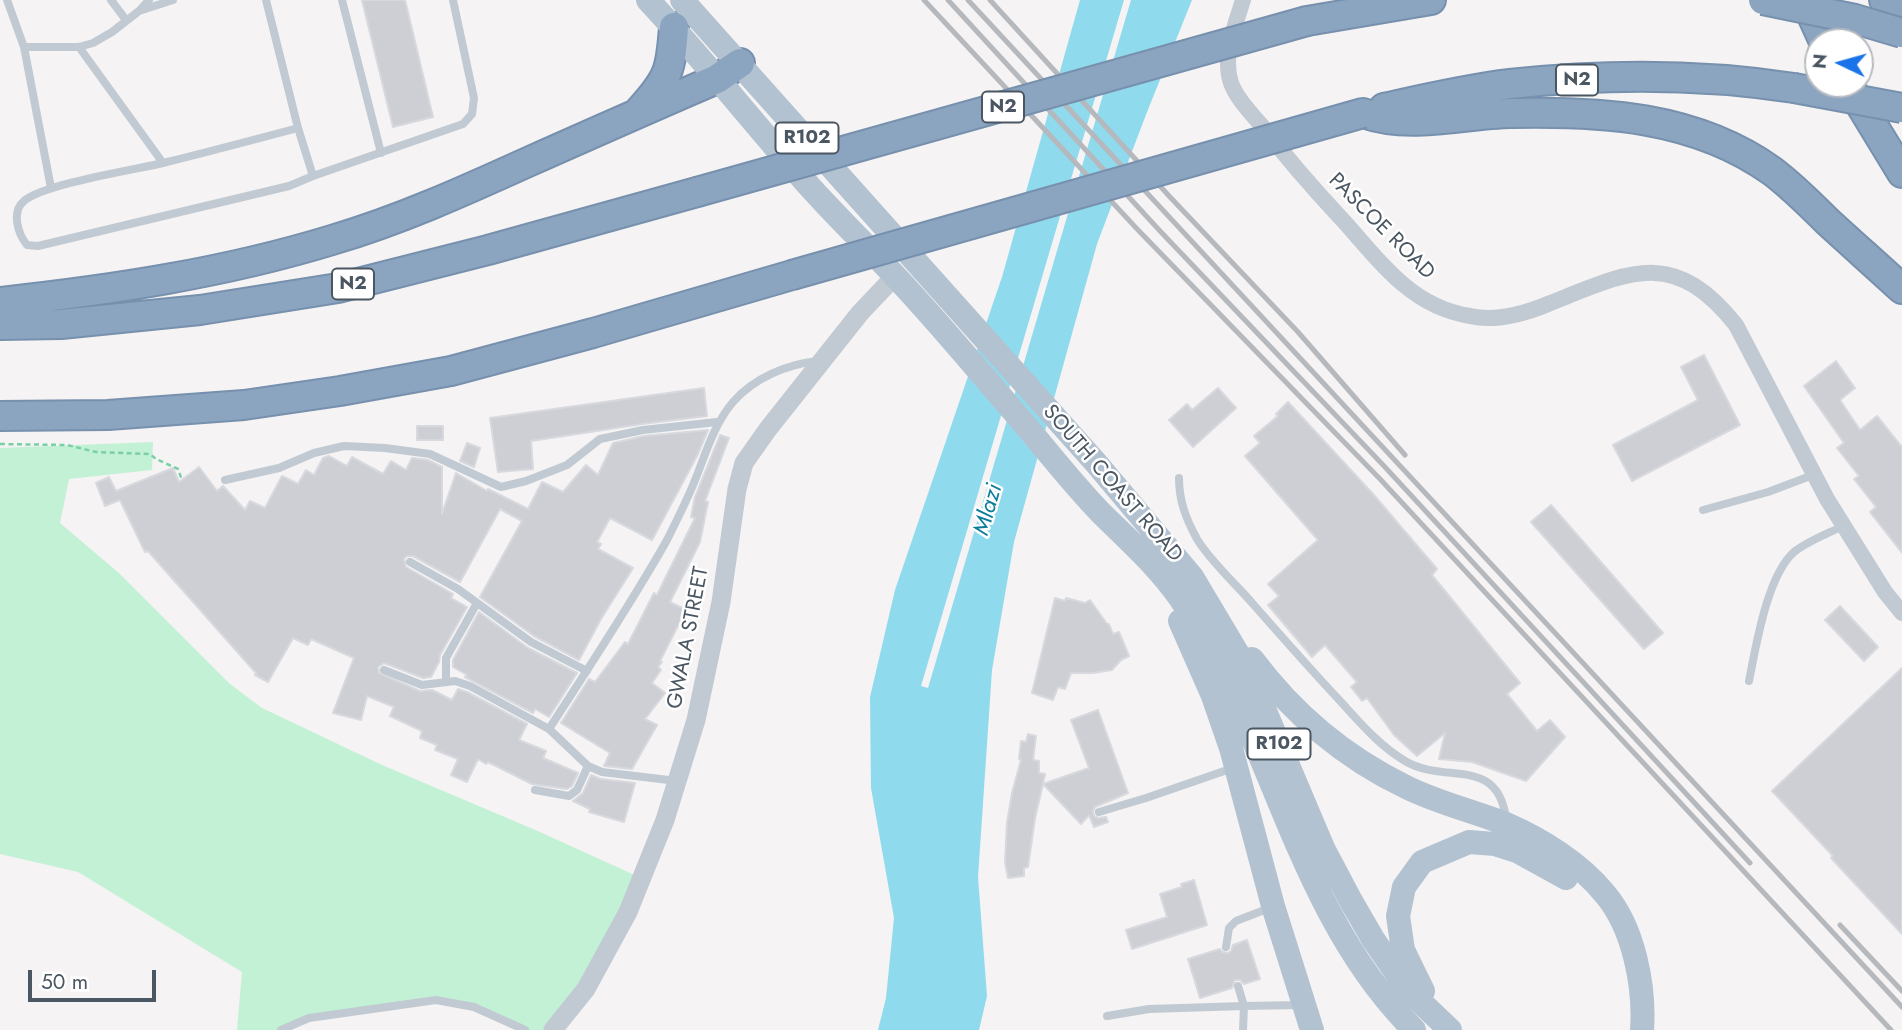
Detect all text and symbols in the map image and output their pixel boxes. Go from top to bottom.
north arrow [1804,28,1874,98]
text: N [1805,53,1834,70]
road number: N2 [1556,64,1598,96]
road number: N2 [982,92,1024,122]
road number: R102 [776,122,838,154]
street label: PASCOE ROAD [1323,169,1439,285]
road number: N2 [332,268,374,300]
street label: SOUTH COAST ROAD [1037,400,1187,568]
water label: Mlazi [969,481,1009,539]
street label: GWALA STREET [663,565,715,711]
road number: R102 [1248,729,1310,760]
scale bar [32,956,159,1000]
text: 50 m [41,967,88,997]

